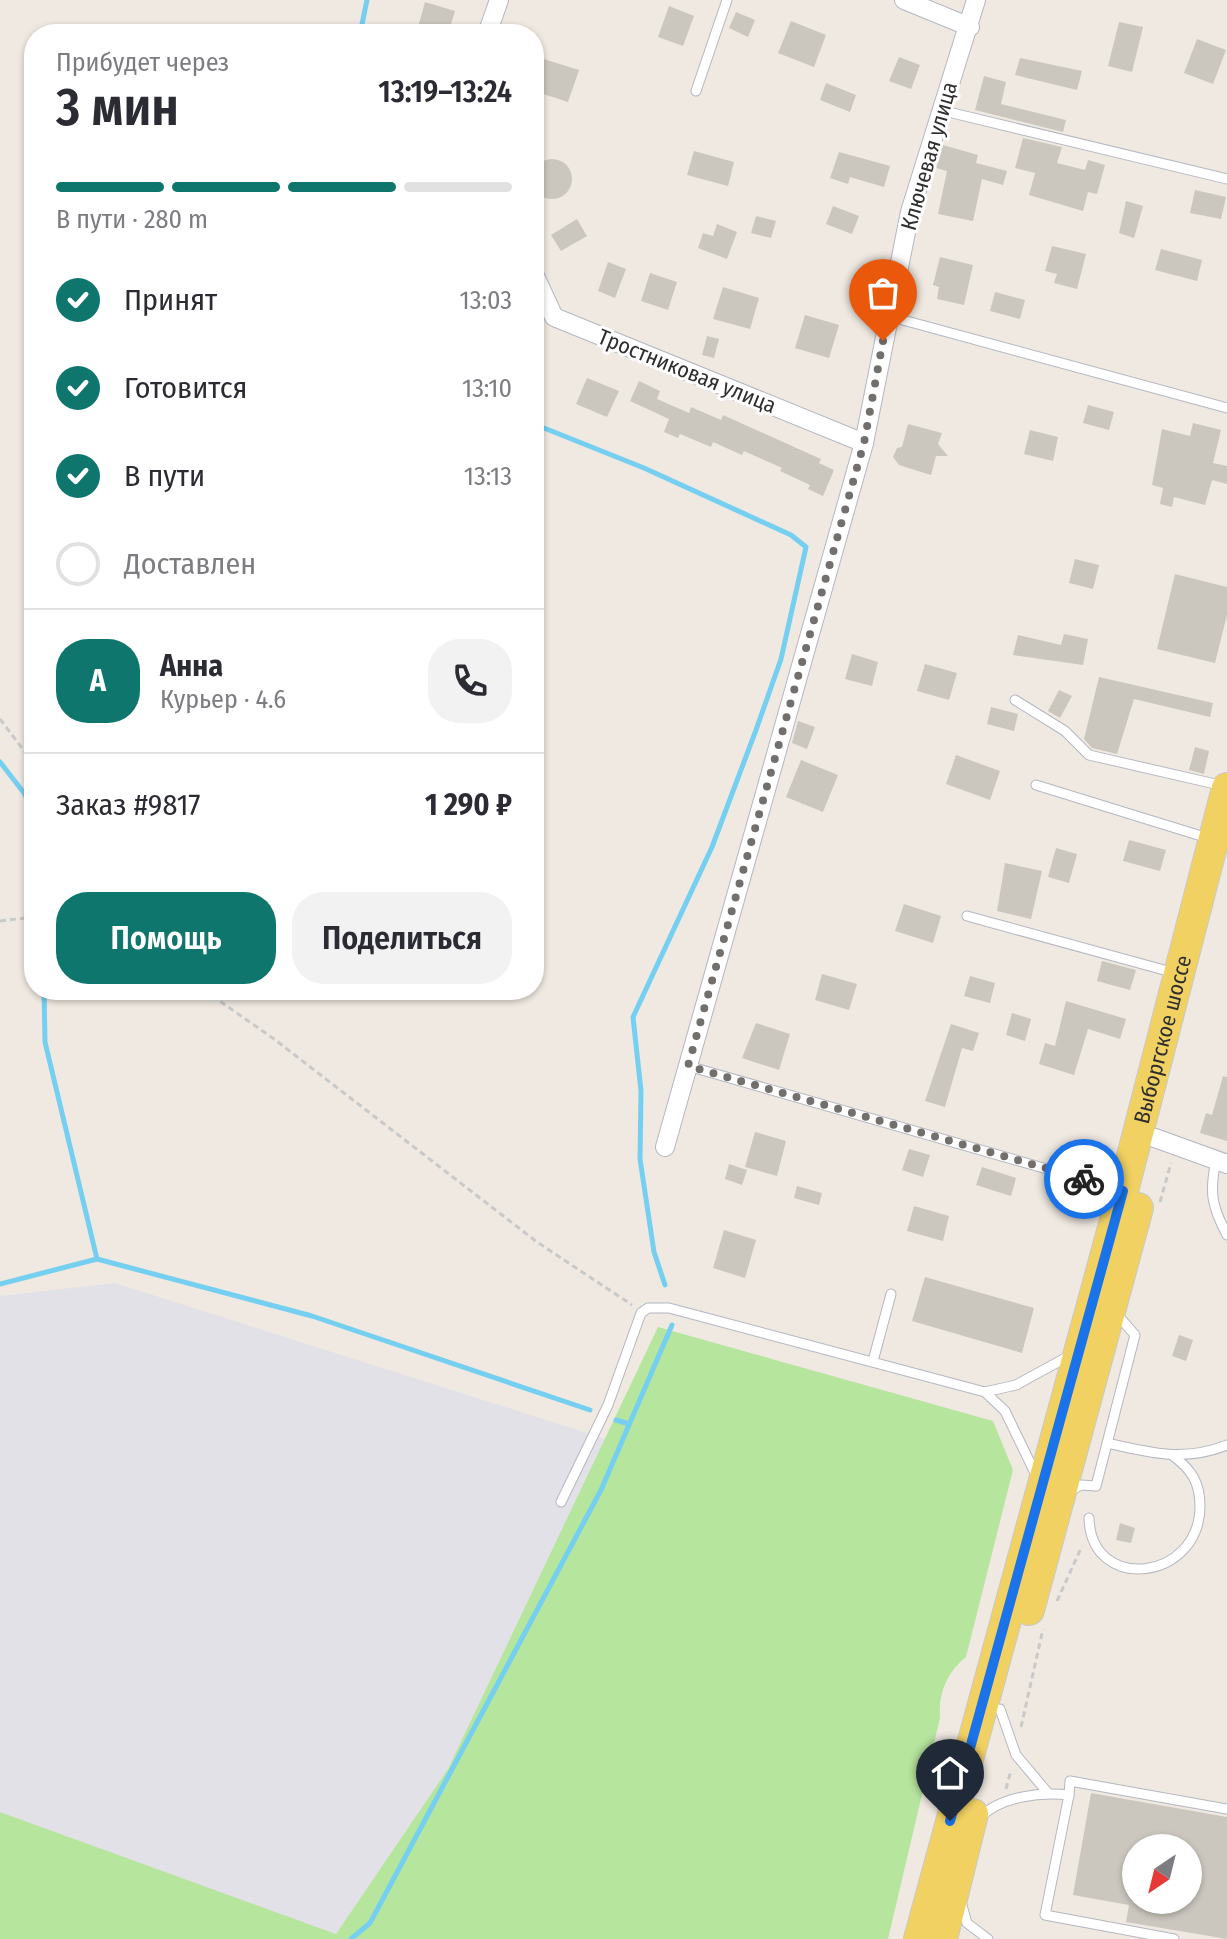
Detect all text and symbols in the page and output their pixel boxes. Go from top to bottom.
text: Прибудет через [56,47,229,78]
text: 13:19–13:24 [378,74,512,110]
text: 3 мин [56,76,179,139]
street label: Ключевая улица [895,79,963,233]
text: В пути · 280 m [56,204,208,235]
pin [849,259,917,341]
icon: bag [861,271,905,315]
icon: check [56,278,100,322]
text: Принят [124,282,217,318]
text: 13:03 [460,285,512,316]
street label: Тростниковая улица [594,323,780,419]
icon: check [56,366,100,410]
text: Готовится [124,370,247,406]
text: 13:10 [462,373,512,404]
icon: check [56,454,100,498]
text: В пути [124,458,205,494]
text: 13:13 [464,461,512,492]
text: Доставлен [124,546,256,582]
button: phone [428,639,512,723]
text: Анна [160,648,223,684]
text: А [90,663,106,699]
text: Курьер · 4.6 [160,684,286,715]
text: Заказ #9817 [56,787,200,823]
text: 1 290 ₽ [425,787,512,823]
button: Помощь [56,892,276,984]
button: Поделиться [292,892,512,984]
street label: Выборгское шоссе [1127,952,1197,1126]
courier [1044,1139,1124,1219]
icon: bike [1062,1157,1106,1201]
pin [916,1739,984,1821]
icon: home [928,1751,972,1795]
north arrow [1122,1834,1202,1914]
map controls [1122,1834,1202,1914]

